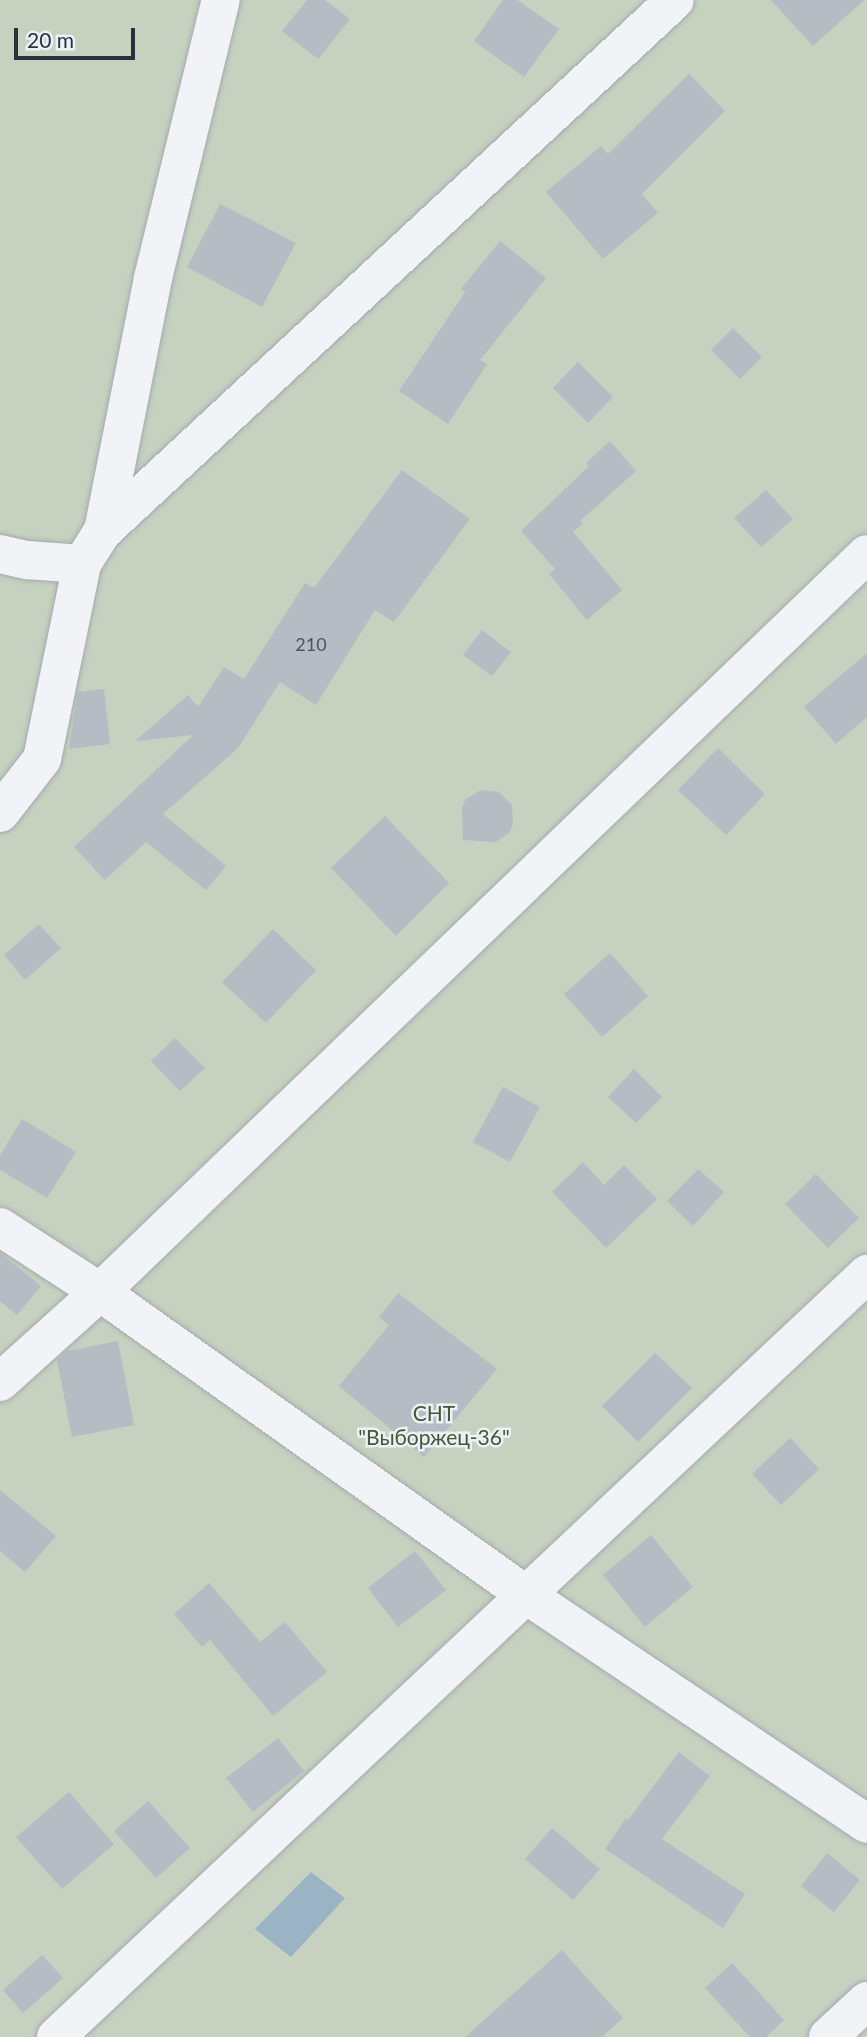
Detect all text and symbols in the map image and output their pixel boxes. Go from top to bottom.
scale bar [18,14,138,58]
text: 20 m [27,27,74,52]
house number: 210 [295,633,327,655]
park label: СНТ "Выборжец-36" [358,1400,510,1450]

